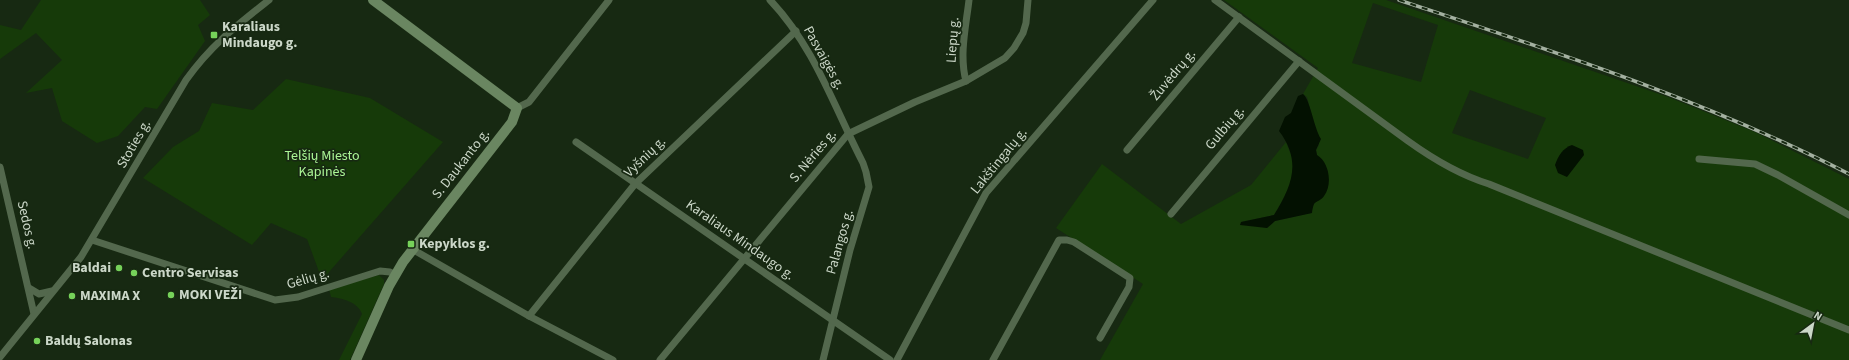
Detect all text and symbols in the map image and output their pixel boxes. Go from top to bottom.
street label: Liepų g. [941,16,965,64]
place label: Karaliaus Mindaugo g. [222,17,297,53]
street label: Pasvaigės g. [798,23,850,93]
marker: Karaliaus Mindaugo g. [209,30,219,40]
street label: Žuvėdrų g. [1145,45,1201,105]
street label: Gulbių g. [1201,102,1249,154]
street label: Stoties g. [112,116,156,172]
street label: Lakštingalų g. [966,123,1032,199]
street label: S. Daukanto g. [427,125,495,203]
street label: S. Nėries g. [785,125,841,187]
street label: Vyšnių g. [620,132,670,182]
park label: Telšių Miesto Kapinės [284,146,360,182]
street label: Karaliaus Mindaugo g. [682,195,798,285]
street label: Sedos g. [12,199,42,251]
street label: Palangos g. [821,207,859,277]
place label: Kepyklos g. [419,234,490,254]
marker: Kepyklos g. [406,239,416,249]
place label: Baldai [72,258,111,278]
marker: Baldai [114,263,124,273]
place label: Centro Servisas [142,263,238,283]
street label: Gėlių g. [284,263,332,295]
marker: Centro Servisas [129,268,139,278]
place label: MOKI VEŽI [179,285,242,305]
place label: MAXIMA X [80,286,140,306]
marker: MOKI VEŽI [166,290,176,300]
marker: MAXIMA X [67,291,77,301]
north arrow [1793,304,1833,344]
text: N [1811,308,1825,324]
place label: Baldų Salonas [45,331,132,351]
marker: Baldų Salonas [32,336,42,346]

